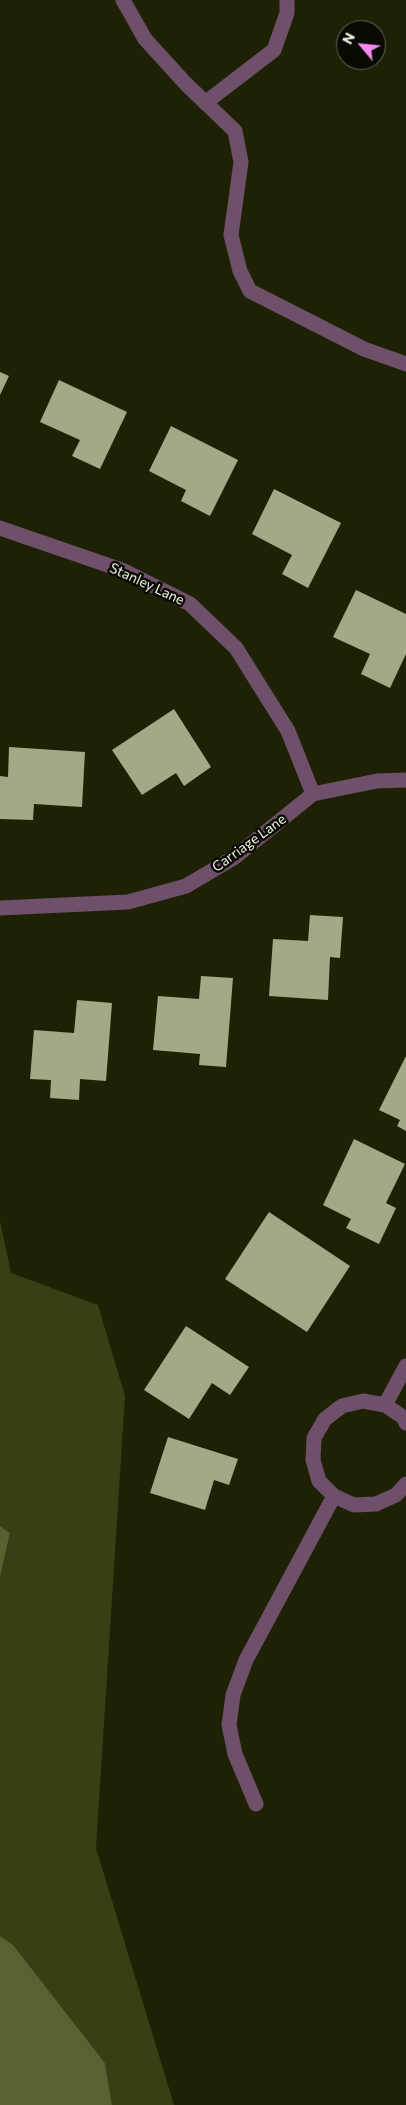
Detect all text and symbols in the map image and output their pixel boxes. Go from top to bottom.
north arrow [336,20,386,70]
text: N [338,30,358,47]
street label: Stanley Lane [107,559,187,609]
street label: Carriage Lane [209,811,289,875]

